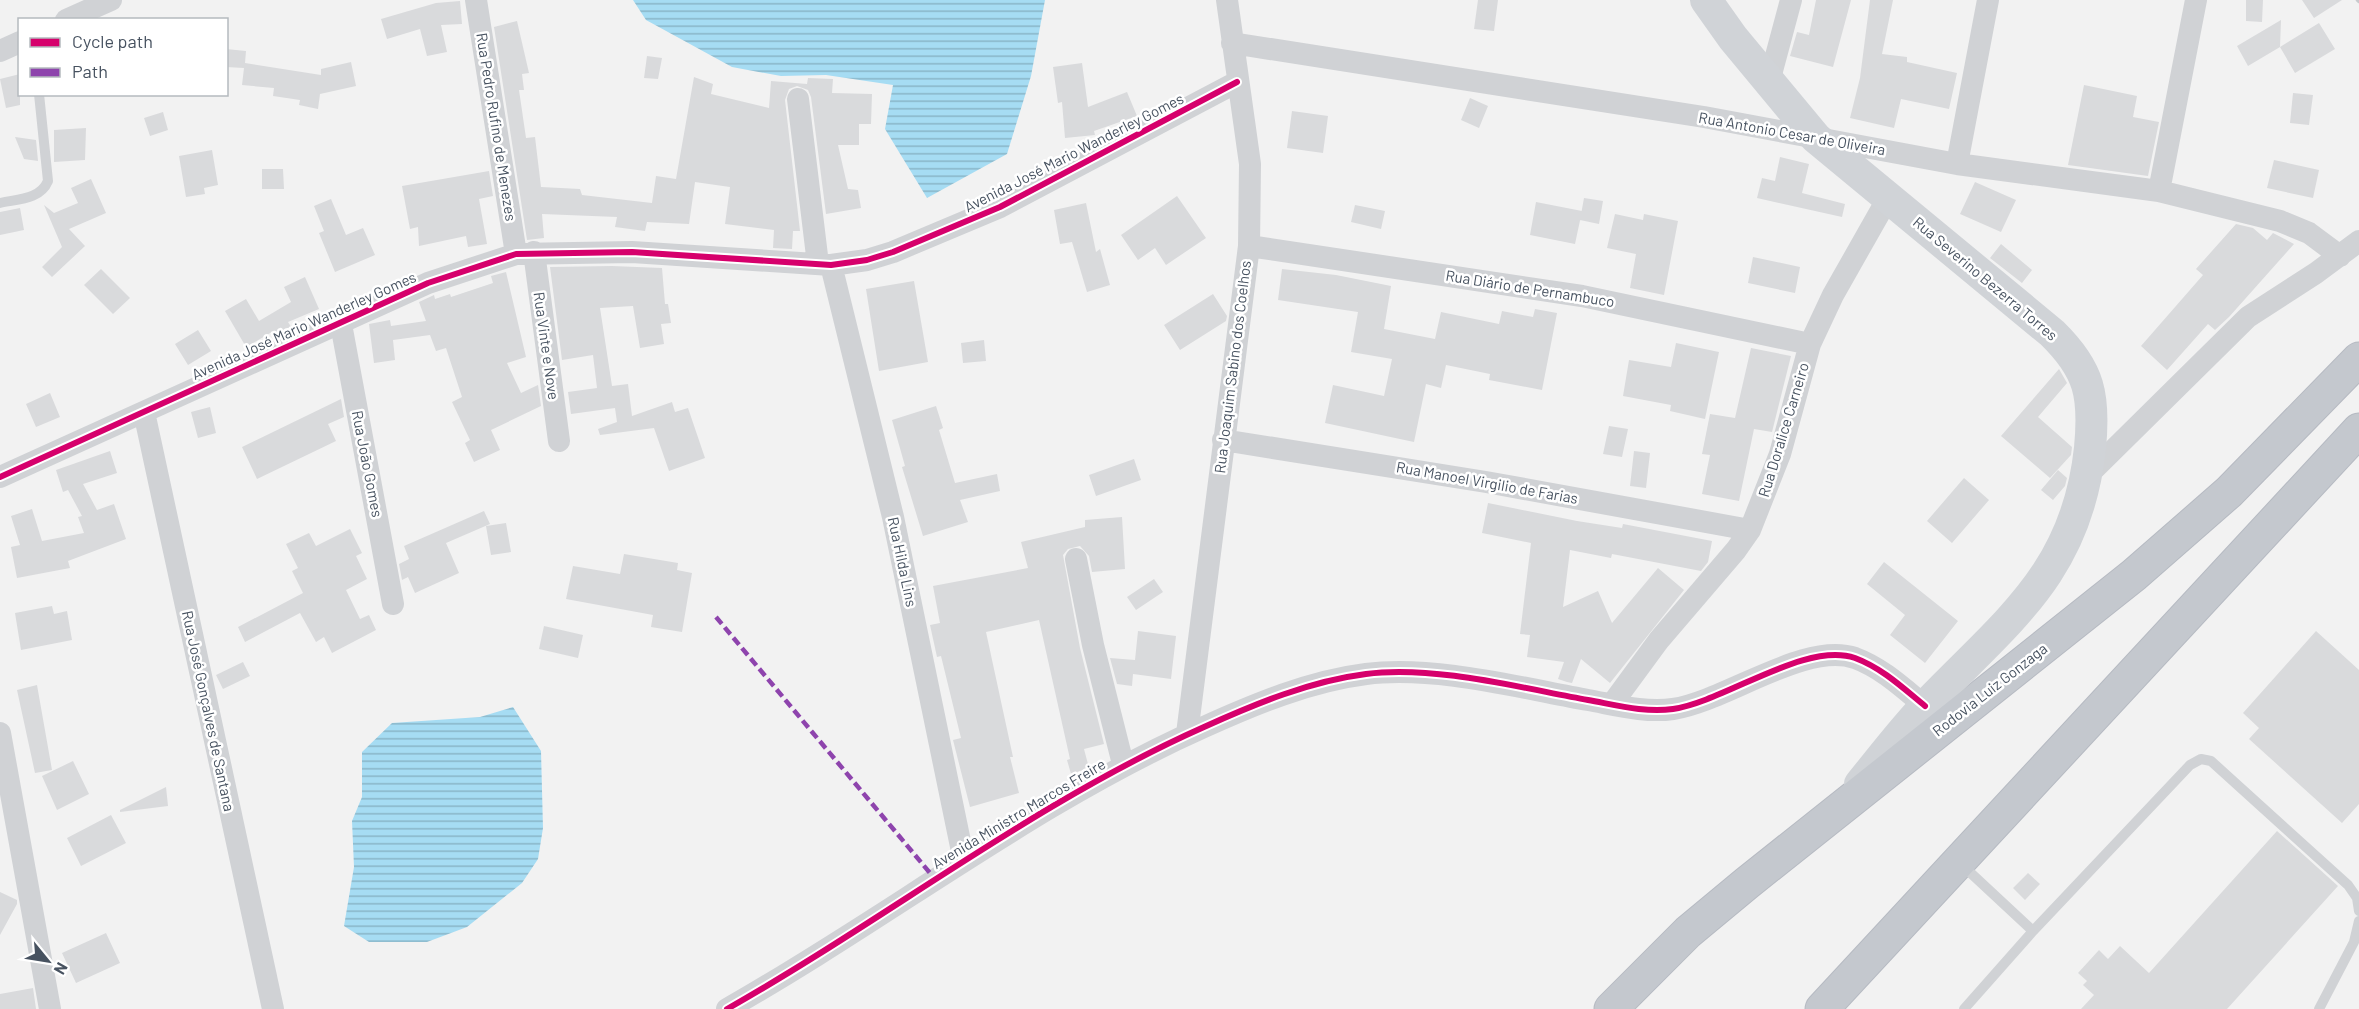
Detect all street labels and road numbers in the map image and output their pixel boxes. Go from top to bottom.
street label: Rua Pedro Rufino de Menezes [473,31,521,222]
street label: Avenida José Mario Wanderley Gomes [961,89,1186,215]
street label: Rua Antonio Cesar de Oliveira [1697,108,1887,158]
street label: Rua Severino Bezerra Torres [1910,213,2062,344]
street label: Rua Joaquim Sabino dos Coelhos [1210,259,1254,474]
street label: Rua Diário de Pernambuco [1444,266,1616,310]
street label: Avenida José Mario Wanderley Gomes [189,267,419,383]
street label: Rua Vinte e Nove [531,291,563,401]
street label: Rua Doralice Carneiro [1754,360,1812,499]
street label: Rua João Gomes [349,409,387,519]
street label: Rua Manoel Virgilio de Farias [1395,457,1579,507]
street label: Rua Hilda Lins [885,515,921,608]
street label: Rua José Gonçalves de Santana [179,609,239,813]
street label: Rodovia Luiz Gonzaga [1928,639,2050,740]
street label: Avenida Ministro Marcos Freire [929,754,1108,872]

